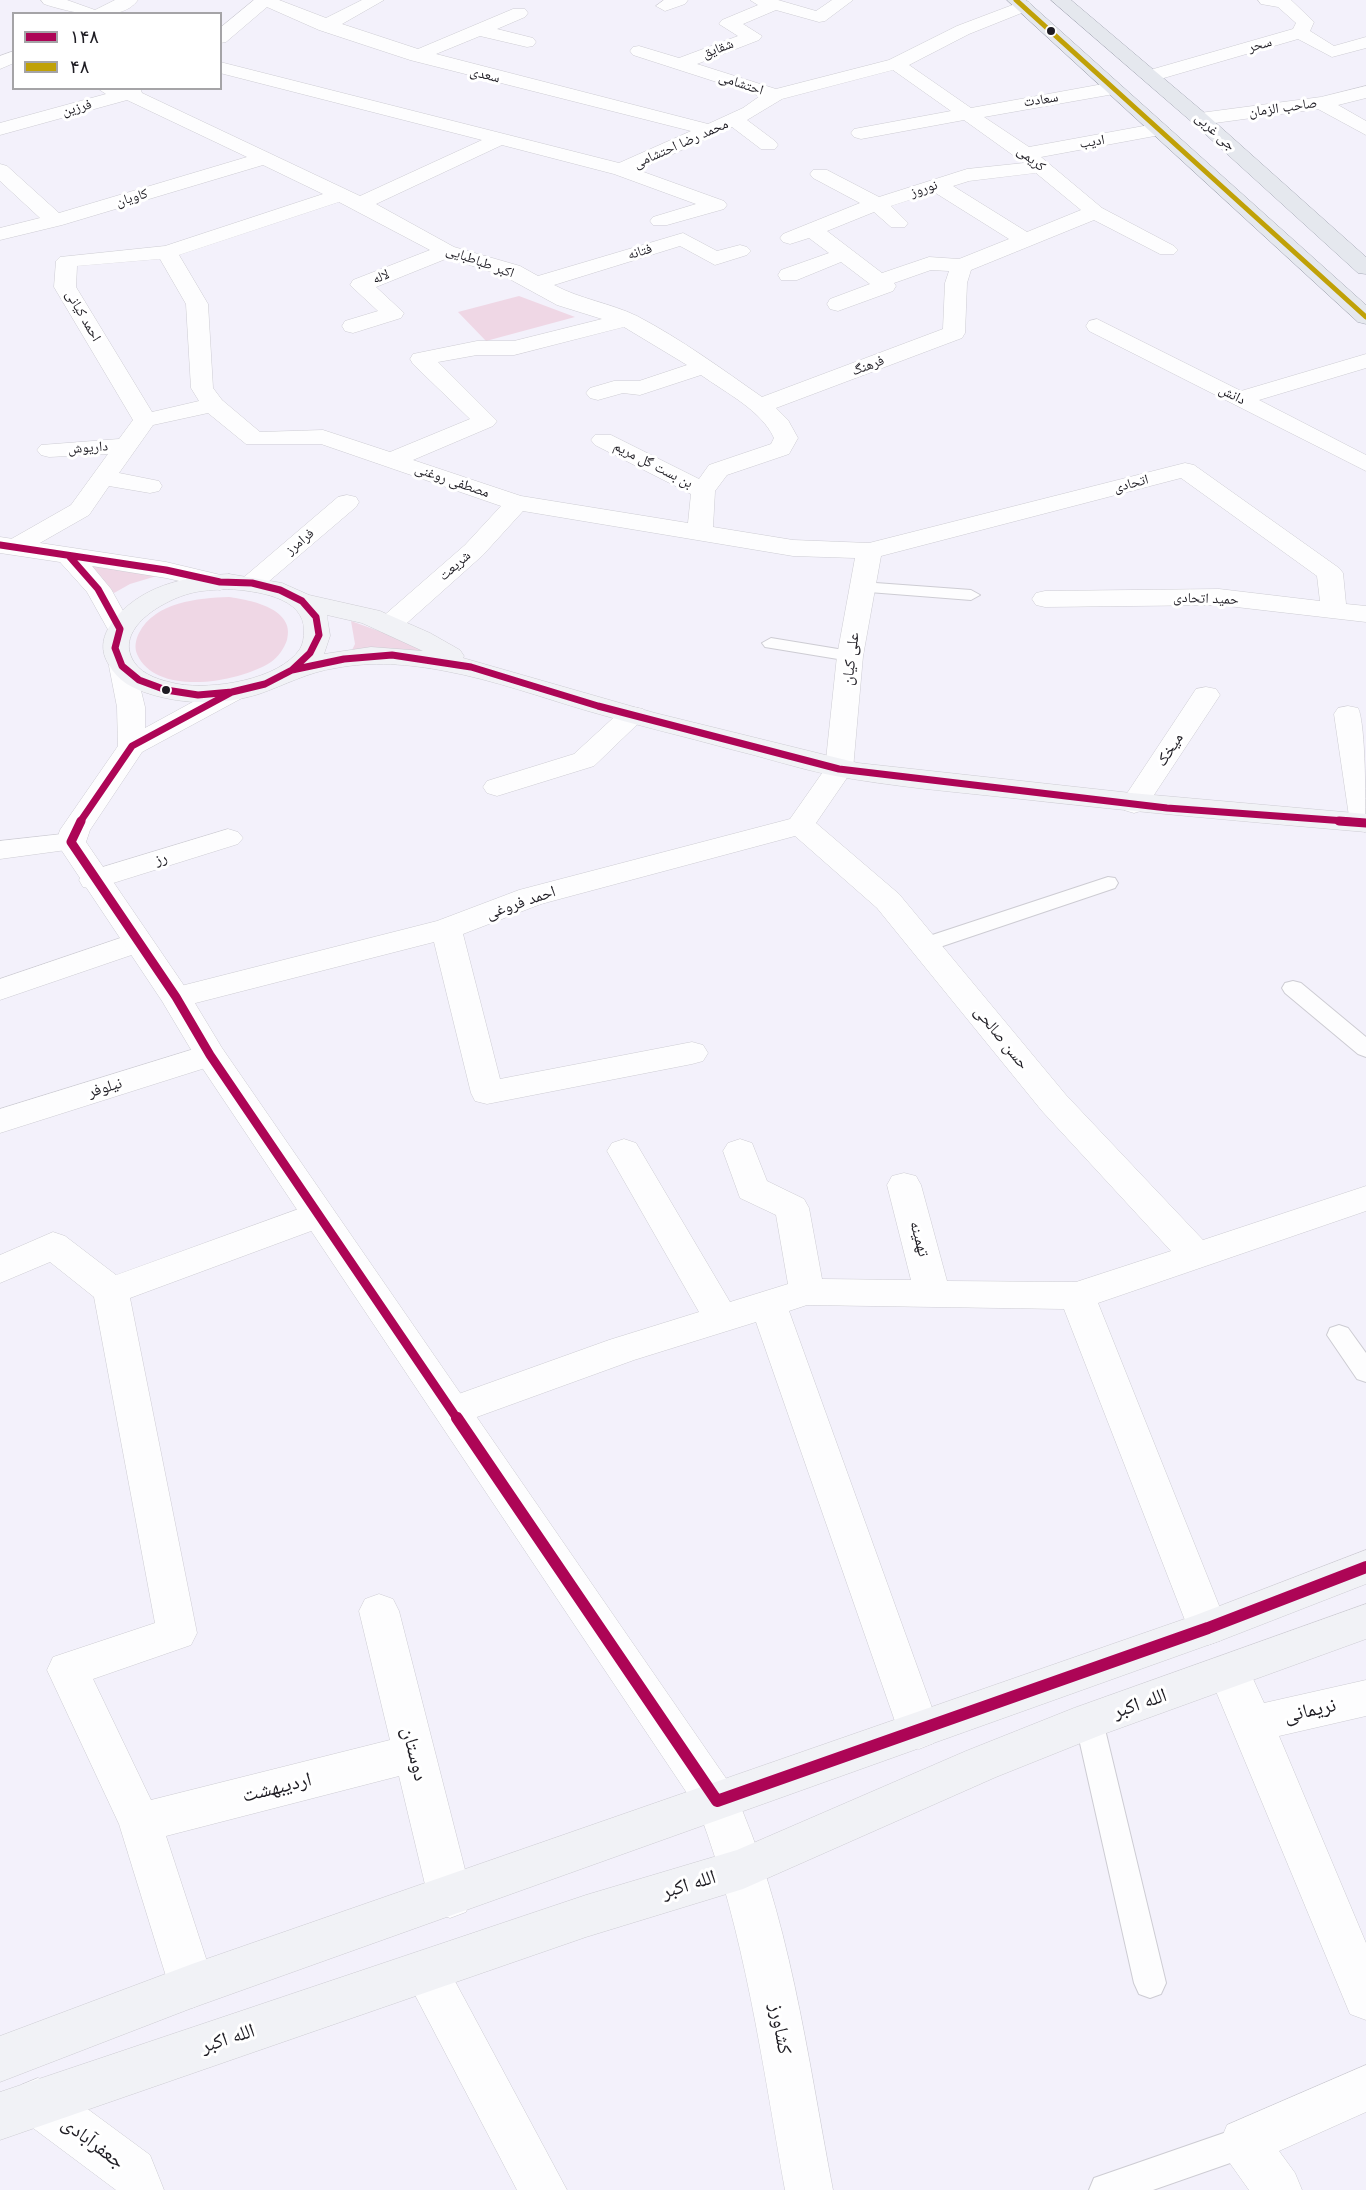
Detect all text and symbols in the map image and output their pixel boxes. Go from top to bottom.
legend [12,12,222,90]
unlabelled marker [1045,25,1057,37]
text: ۱۴۸ [70,27,99,47]
street label: سحر [1246,34,1274,56]
street label: شقایق [700,35,736,63]
text: ۴۸ [70,57,89,77]
street label: سعدی [468,63,502,87]
street label: احتشامی [716,69,766,99]
street label: سعادت [1022,89,1060,111]
street label: صاحب الزمان [1248,95,1318,121]
street label: فرزین [60,96,94,120]
street label: جی غربی [1191,109,1239,155]
street label: محمد رضا احتشامی [631,116,731,172]
street label: ادیب [1078,132,1106,152]
street label: کریمی [1013,143,1049,175]
street label: نوروز [908,177,940,201]
street label: کاویان [114,185,150,211]
street label: فتانه [626,240,654,264]
street label: اکبر طباطبایی [444,242,516,282]
street label: لاله [370,266,392,288]
street label: احمد کیانی [62,287,104,345]
street label: فرهنگ [849,352,887,380]
street label: دانش [1216,381,1248,409]
street label: داریوش [67,438,109,458]
street label: بن بست گل مریم [611,438,695,492]
street label: مصطفی روغنی [413,460,491,502]
street label: اتحادی [1112,471,1150,497]
street label: فرامرز [282,525,318,559]
street label: شریعت [436,547,474,585]
street label: حمید اتحادی [1173,589,1239,609]
street label: علی کیان [838,631,864,687]
unlabelled marker [160,684,172,696]
street label: میخک [1152,730,1188,770]
street label: رز [152,848,170,870]
street label: احمد فروغی [484,882,558,924]
street label: حسن صالحی [970,1002,1032,1074]
street label: نیلوفر [86,1074,124,1102]
street label: تهمینه [905,1219,933,1259]
street label: الله اکبر [1110,1684,1170,1724]
street label: نریمانی [1281,1693,1339,1729]
street label: دوستان [396,1725,432,1783]
street label: اردیبهشت [240,1768,314,1808]
street label: الله اکبر [659,1865,719,1905]
street label: کشاورز [764,2002,796,2056]
street label: الله اکبر [198,2019,258,2059]
street label: جعفرآبادی [57,2112,129,2174]

